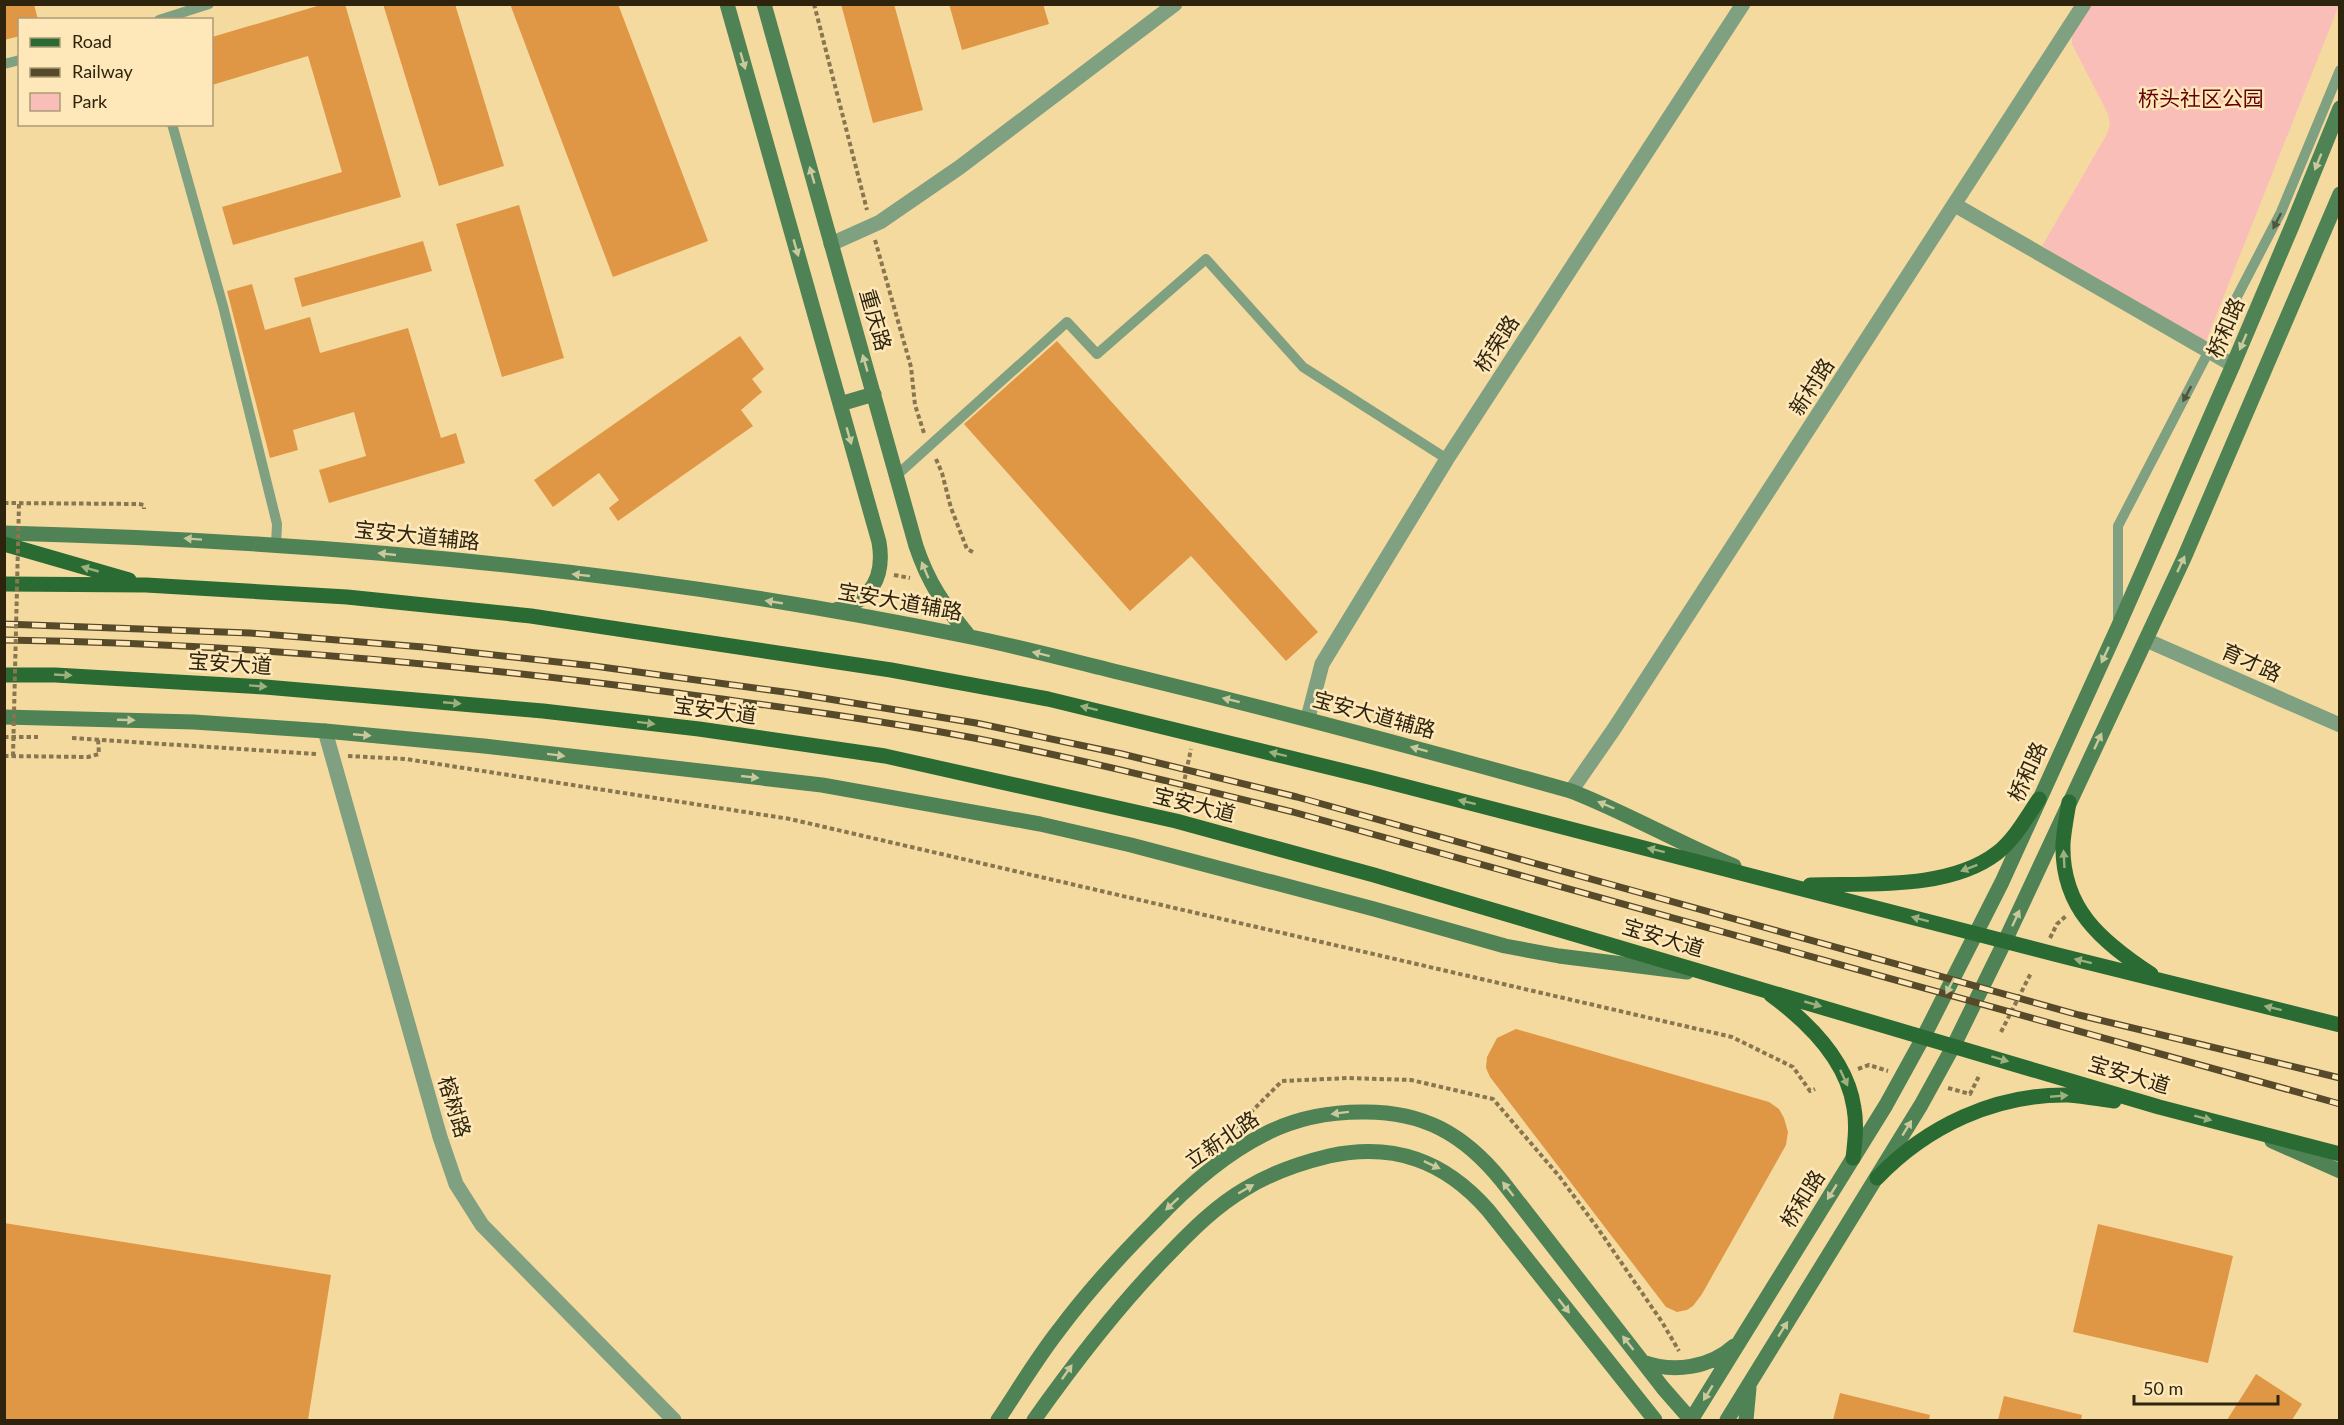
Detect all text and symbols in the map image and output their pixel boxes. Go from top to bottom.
legend [18,18,213,126]
text: Road [72,30,112,52]
one-way arrow [739,52,748,70]
text: Railway [72,60,133,82]
park label: 桥头社区公园 [2138,85,2264,110]
text: Park [72,90,108,112]
one-way arrow [2313,153,2322,171]
one-way arrow [807,166,816,184]
one-way arrow [2272,212,2282,230]
one-way arrow [792,240,801,258]
street label: 重庆路 [856,286,897,353]
street label: 桥和路 [2201,294,2248,361]
street label: 桥荣路 [1468,310,1523,376]
one-way arrow [2237,333,2247,351]
street label: 新村路 [1783,353,1838,419]
one-way arrow [860,354,869,372]
one-way arrow [2182,386,2192,403]
one-way arrow [845,427,854,445]
street label: 宝安大道辅路 [353,515,481,554]
one-way arrow [183,535,202,544]
one-way arrow [378,549,397,558]
one-way arrow [2176,555,2186,573]
one-way arrow [920,561,930,579]
one-way arrow [81,564,99,573]
one-way arrow [571,570,590,580]
street label: 宝安大道辅路 [836,577,964,624]
one-way arrow [764,598,783,607]
street label: 育才路 [2218,637,2285,686]
one-way arrow [2100,646,2109,664]
street label: 宝安大道 [187,647,273,678]
one-way arrow [1032,648,1050,658]
one-way arrow [53,671,72,680]
one-way arrow [248,682,267,691]
street label: 宝安大道辅路 [1310,685,1438,742]
street label: 宝安大道 [672,691,759,728]
one-way arrow [1222,694,1240,704]
one-way arrow [442,698,461,708]
one-way arrow [1079,703,1098,713]
one-way arrow [116,715,135,724]
one-way arrow [636,718,655,728]
one-way arrow [353,730,372,740]
one-way arrow [2094,732,2103,749]
street label: 桥和路 [2002,738,2051,805]
one-way arrow [1410,744,1428,753]
one-way arrow [1269,749,1287,759]
one-way arrow [547,750,566,759]
one-way arrow [741,772,760,782]
street label: 宝安大道 [1151,781,1238,826]
one-way arrow [1458,796,1476,806]
one-way arrow [1597,799,1615,809]
one-way arrow [1647,844,1665,854]
one-way arrow [2059,849,2069,868]
one-way arrow [1960,863,1978,873]
one-way arrow [2012,909,2021,926]
street label: 宝安大道 [1620,912,1707,961]
one-way arrow [1911,913,1929,923]
one-way arrow [2074,956,2092,966]
one-way arrow [1945,978,1955,995]
one-way arrow [1804,1000,1822,1009]
one-way arrow [2263,1003,2282,1013]
street label: 宝安大道 [2086,1049,2173,1098]
one-way arrow [1992,1055,2010,1064]
one-way arrow [1839,1070,1849,1088]
street label: 榕树路 [434,1073,477,1140]
one-way arrow [2050,1092,2069,1101]
street label: 立新北路 [1179,1105,1263,1173]
one-way arrow [1330,1109,1349,1118]
one-way arrow [2194,1114,2212,1124]
one-way arrow [1902,1120,1913,1136]
one-way arrow [1424,1161,1441,1170]
street label: 桥和路 [1774,1165,1829,1232]
one-way arrow [1502,1181,1514,1196]
one-way arrow [1238,1183,1254,1194]
one-way arrow [1827,1184,1838,1200]
one-way arrow [1165,1196,1179,1210]
one-way arrow [1557,1299,1569,1314]
one-way arrow [1778,1321,1789,1337]
one-way arrow [1622,1335,1634,1350]
one-way arrow [1061,1365,1073,1381]
scale bar [2134,1368,2278,1406]
text: 50 m [2143,1377,2183,1399]
one-way arrow [1702,1385,1713,1401]

